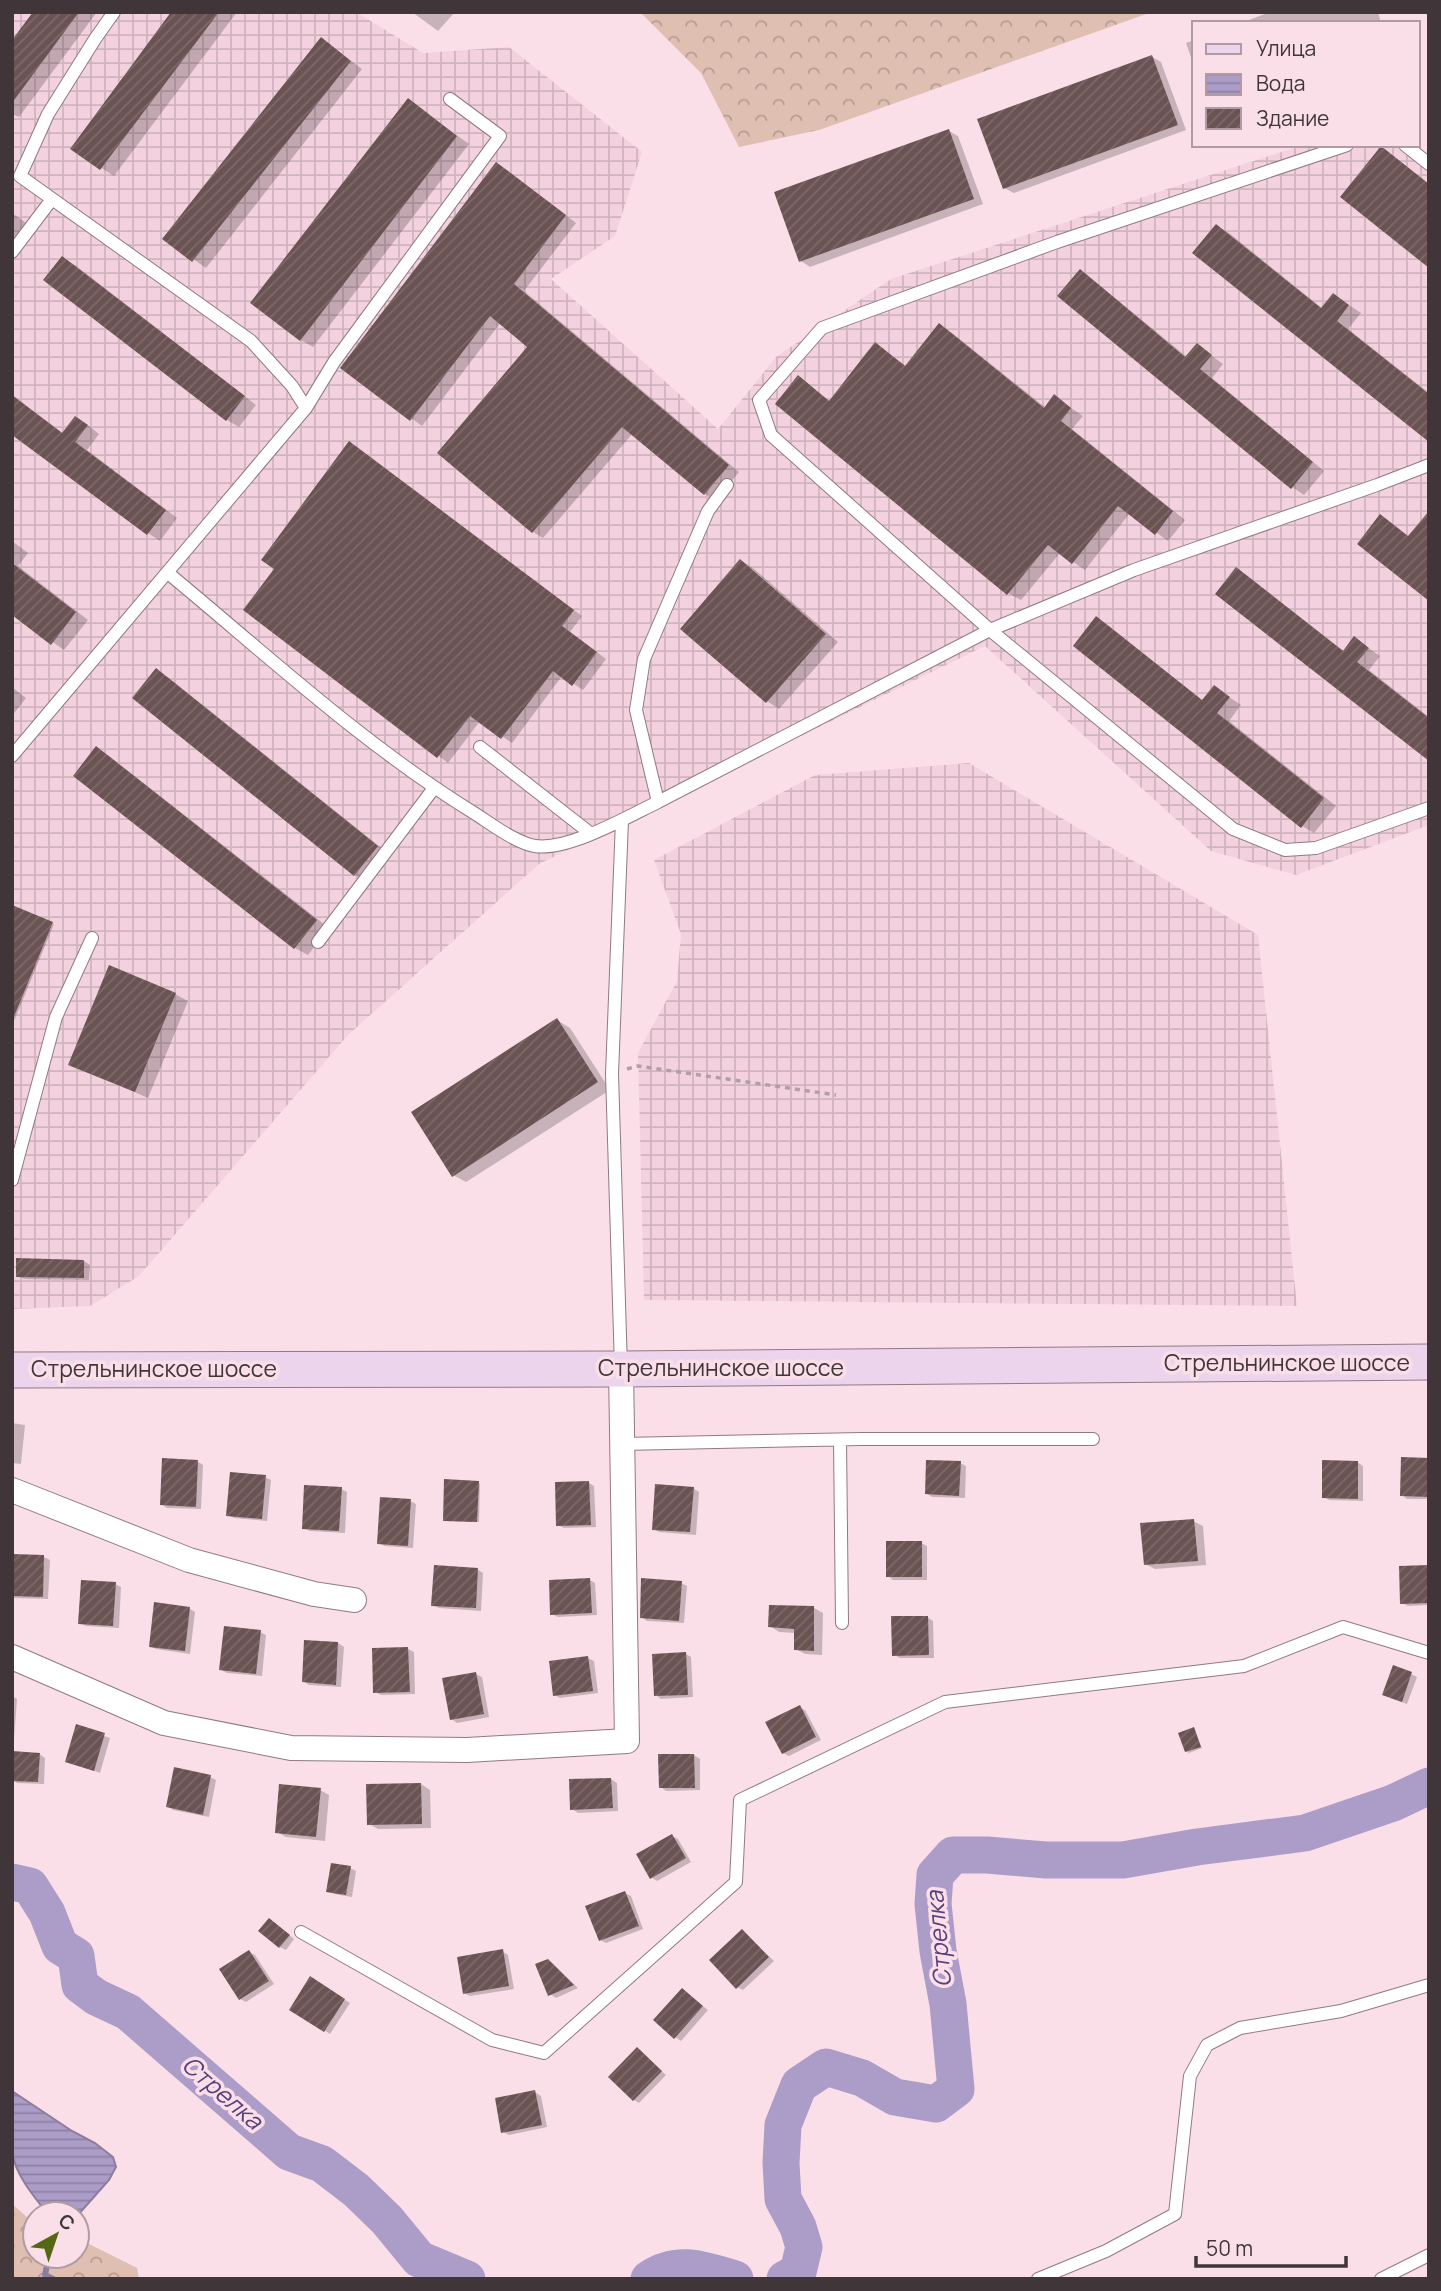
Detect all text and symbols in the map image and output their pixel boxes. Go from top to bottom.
legend [1192,21,1420,147]
text: Улица [1256,34,1316,62]
text: Вода [1256,69,1306,97]
text: Здание [1256,104,1329,132]
street label: Стрельнинское шоссе [1164,1346,1410,1378]
street label: Стрельнинское шоссе [598,1351,844,1383]
street label: Стрельнинское шоссе [31,1352,277,1384]
water label: Стрелка [917,1888,958,1989]
water label: Стрелка [176,2048,272,2137]
north arrow [21,2200,91,2270]
text: С [53,2208,81,2236]
scale bar [1196,2224,1346,2268]
text: 50 m [1206,2234,1253,2262]

